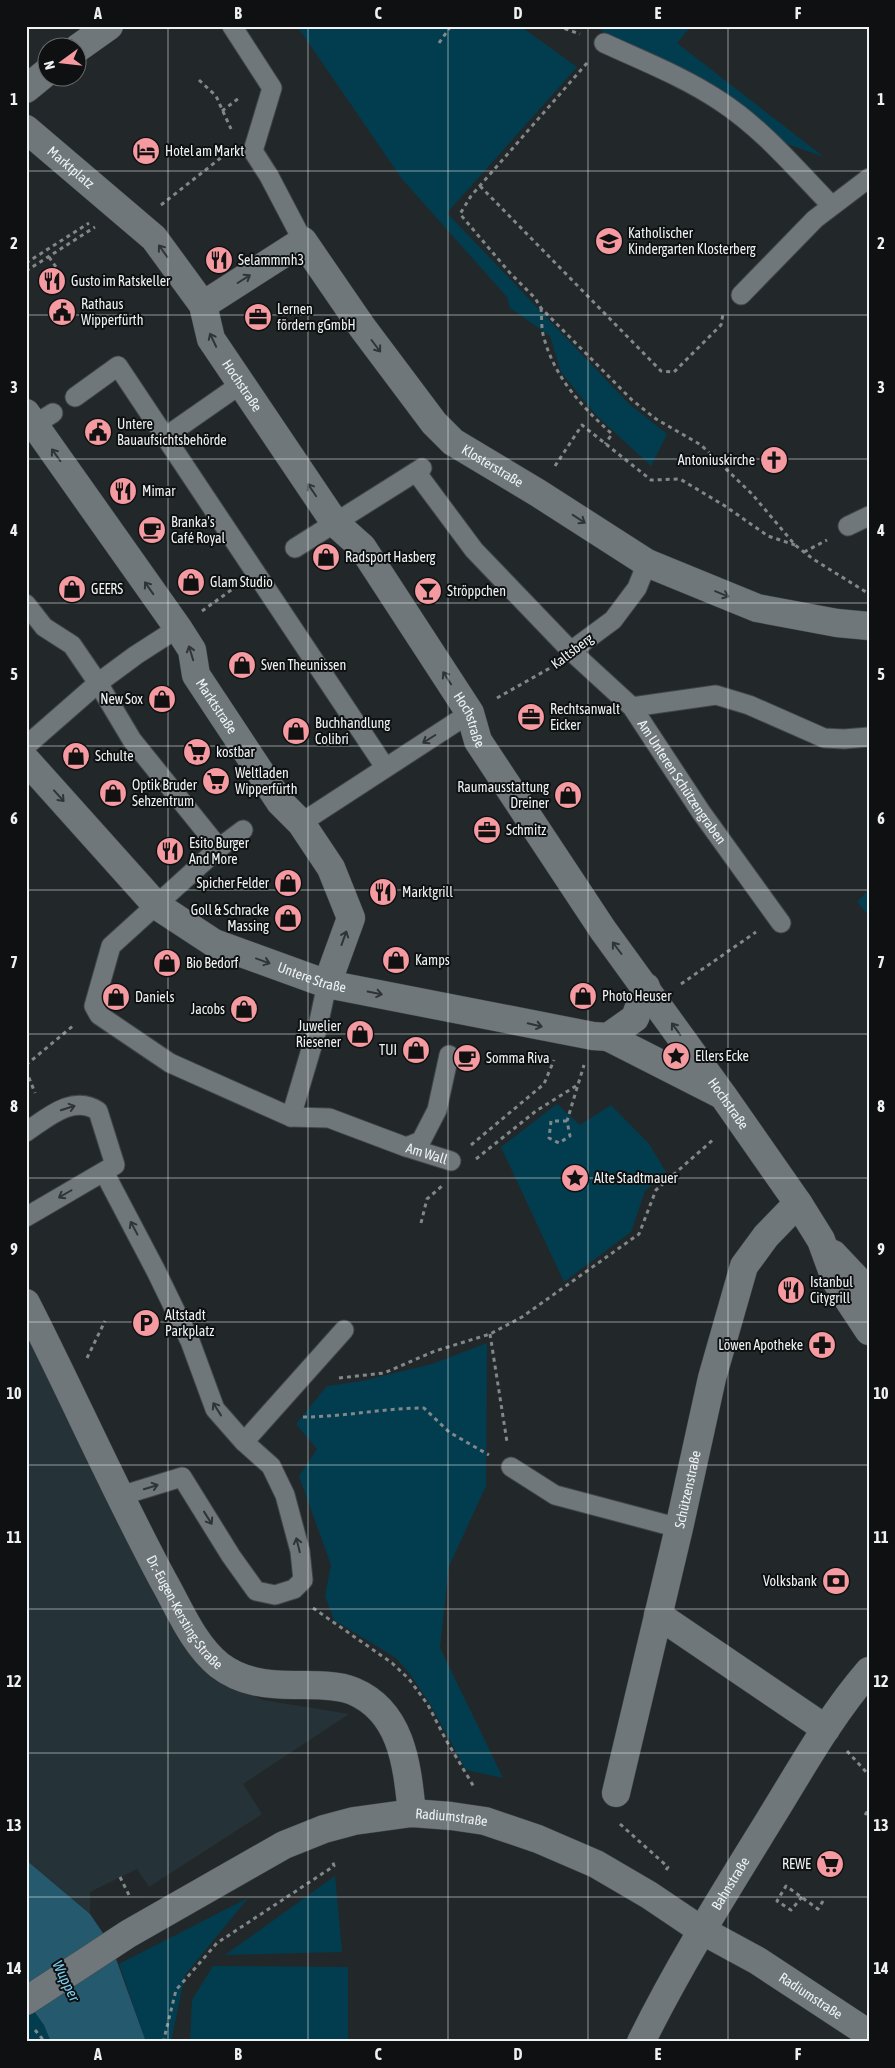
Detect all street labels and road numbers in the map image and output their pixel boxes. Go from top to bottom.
street label: Marktplatz [44,143,98,192]
street label: Hochstraße [219,356,265,414]
street label: Klosterstraße [459,441,526,490]
street label: Kaltsberg [548,630,596,672]
street label: Marktstraße [193,676,241,737]
street label: Hochstraße [450,689,488,751]
street label: Am Unteren Schützengraben [635,717,729,847]
street label: Untere Straße [276,959,347,996]
street label: Hochstraße [705,1075,752,1132]
street label: Am Wall [404,1139,450,1167]
street label: Schützenstraße [671,1449,704,1530]
street label: Dr.-Eugen-Kersting-Straße [143,1553,226,1673]
street label: Radiumstraße [415,1805,489,1829]
street label: Bahnstraße [708,1854,753,1913]
street label: Radiumstraße [776,1969,845,2022]

